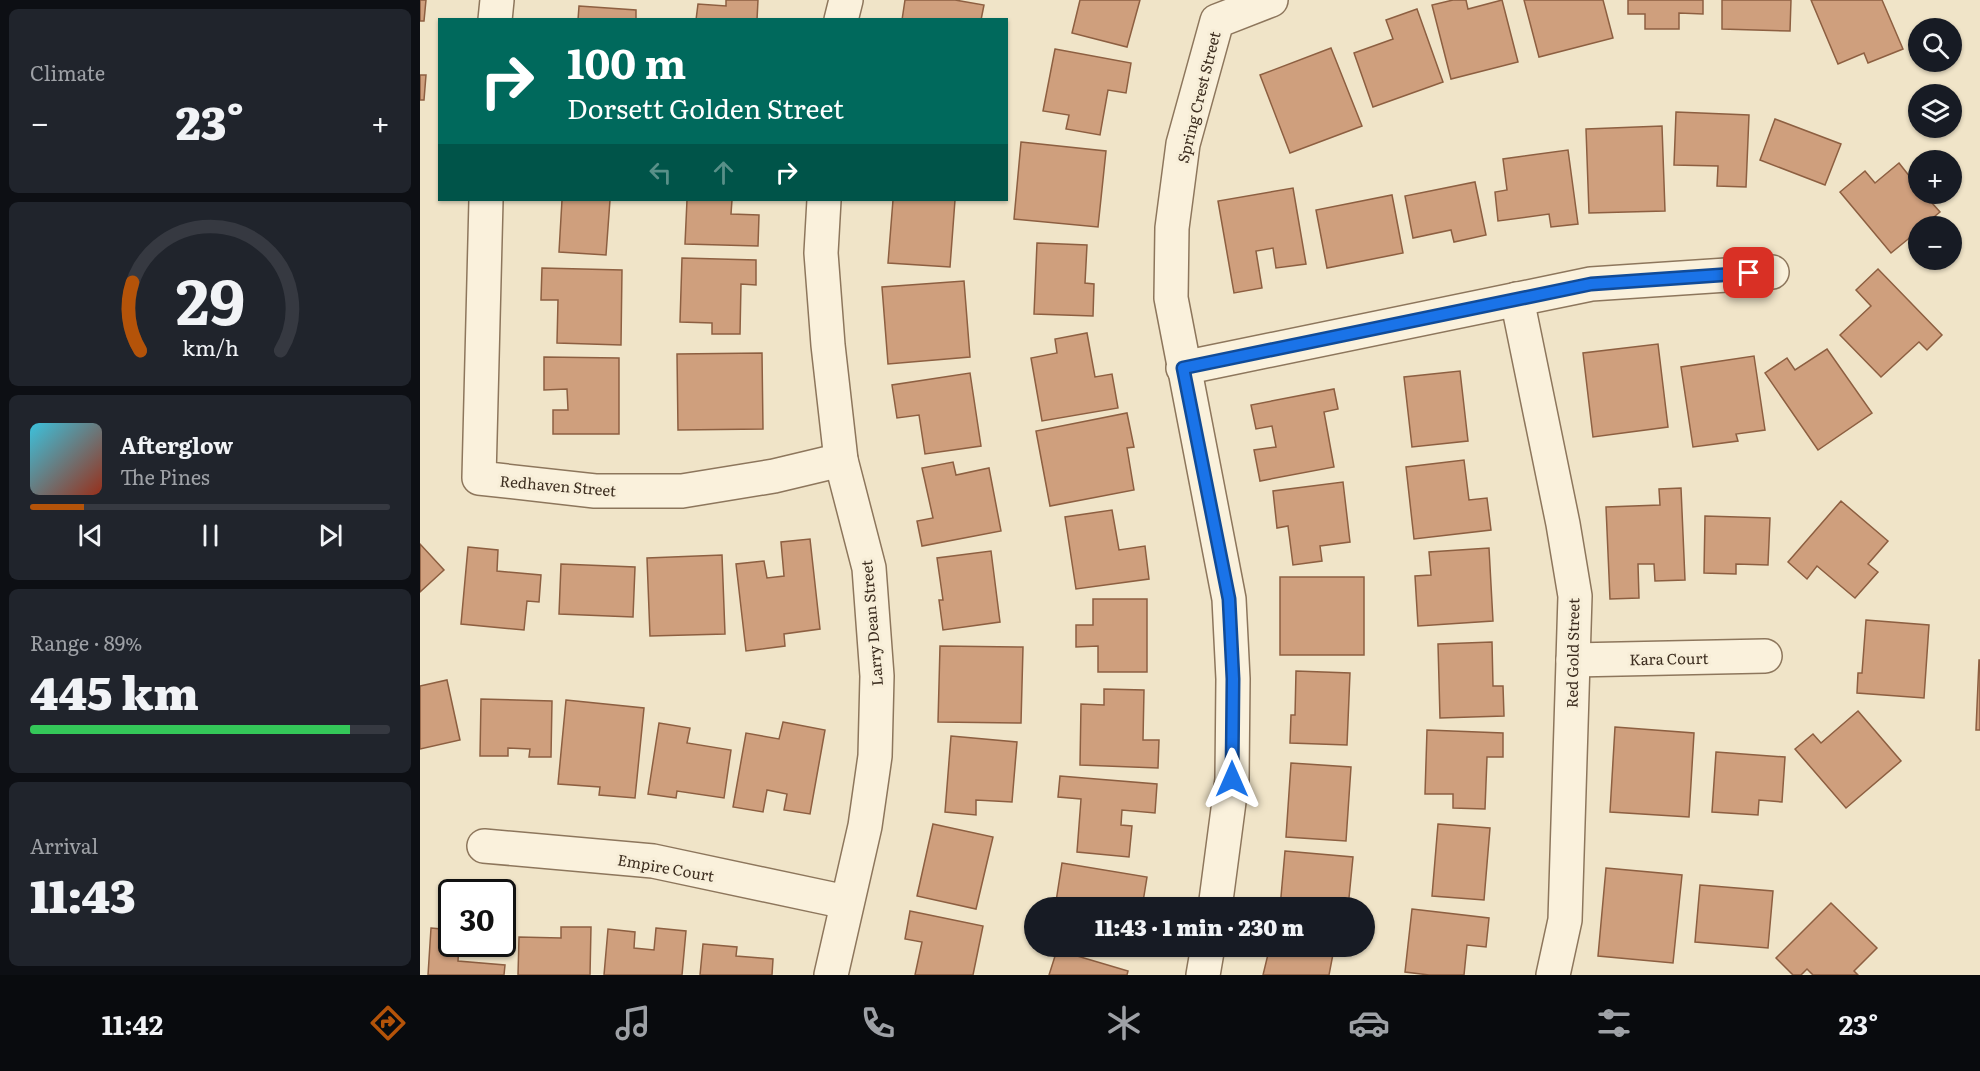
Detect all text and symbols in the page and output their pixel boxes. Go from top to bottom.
map controls [1908,18,1962,270]
button: search [1908,18,1962,72]
street label: Spring Crest Street [1171,29,1225,165]
text: 100 m [567,30,686,92]
icon: right [468,42,546,120]
text: Climate [30,57,105,87]
button: layers [1908,84,1962,138]
text: 23° [176,87,244,154]
text: Dorsett Golden Street [567,87,844,127]
text: − [30,96,49,145]
text: + [371,96,390,145]
button: + [1908,150,1962,204]
icon: left [644,156,677,189]
icon: ahead [707,156,740,189]
icon: right [770,156,803,189]
button: − [1908,216,1962,270]
pin [1723,247,1774,298]
text: 29 [175,252,245,344]
icon: arrive [1732,256,1765,289]
text: km/h [181,332,239,364]
text: Afterglow [120,428,233,461]
text: The Pines [120,461,210,491]
street label: Redhaven Street [499,468,617,502]
icon: previous [74,519,107,552]
icon: pause [194,519,227,552]
icon: next [314,519,347,552]
street label: Larry Dean Street [854,559,888,687]
street label: Red Gold Street [1560,598,1584,708]
text: Range · 89% [30,627,142,657]
street label: Kara Court [1629,646,1709,670]
text: 445 km [30,657,199,724]
position arrow [1200,747,1264,811]
text: Arrival [30,830,98,860]
street label: Empire Court [616,847,716,887]
text: 11:43 [30,860,136,927]
speed limit sign: 30 [438,879,516,957]
text: 11:43 · 1 min · 230 m [1095,910,1304,943]
icon: directions [367,1002,409,1044]
icon: music [612,1002,654,1044]
icon: phone [857,1002,899,1044]
icon: climate [1103,1002,1145,1044]
icon: car [1348,1002,1390,1044]
icon: filters [1593,1002,1635,1044]
text: 11:42 [102,1003,163,1043]
text: 23° [1839,1003,1878,1043]

